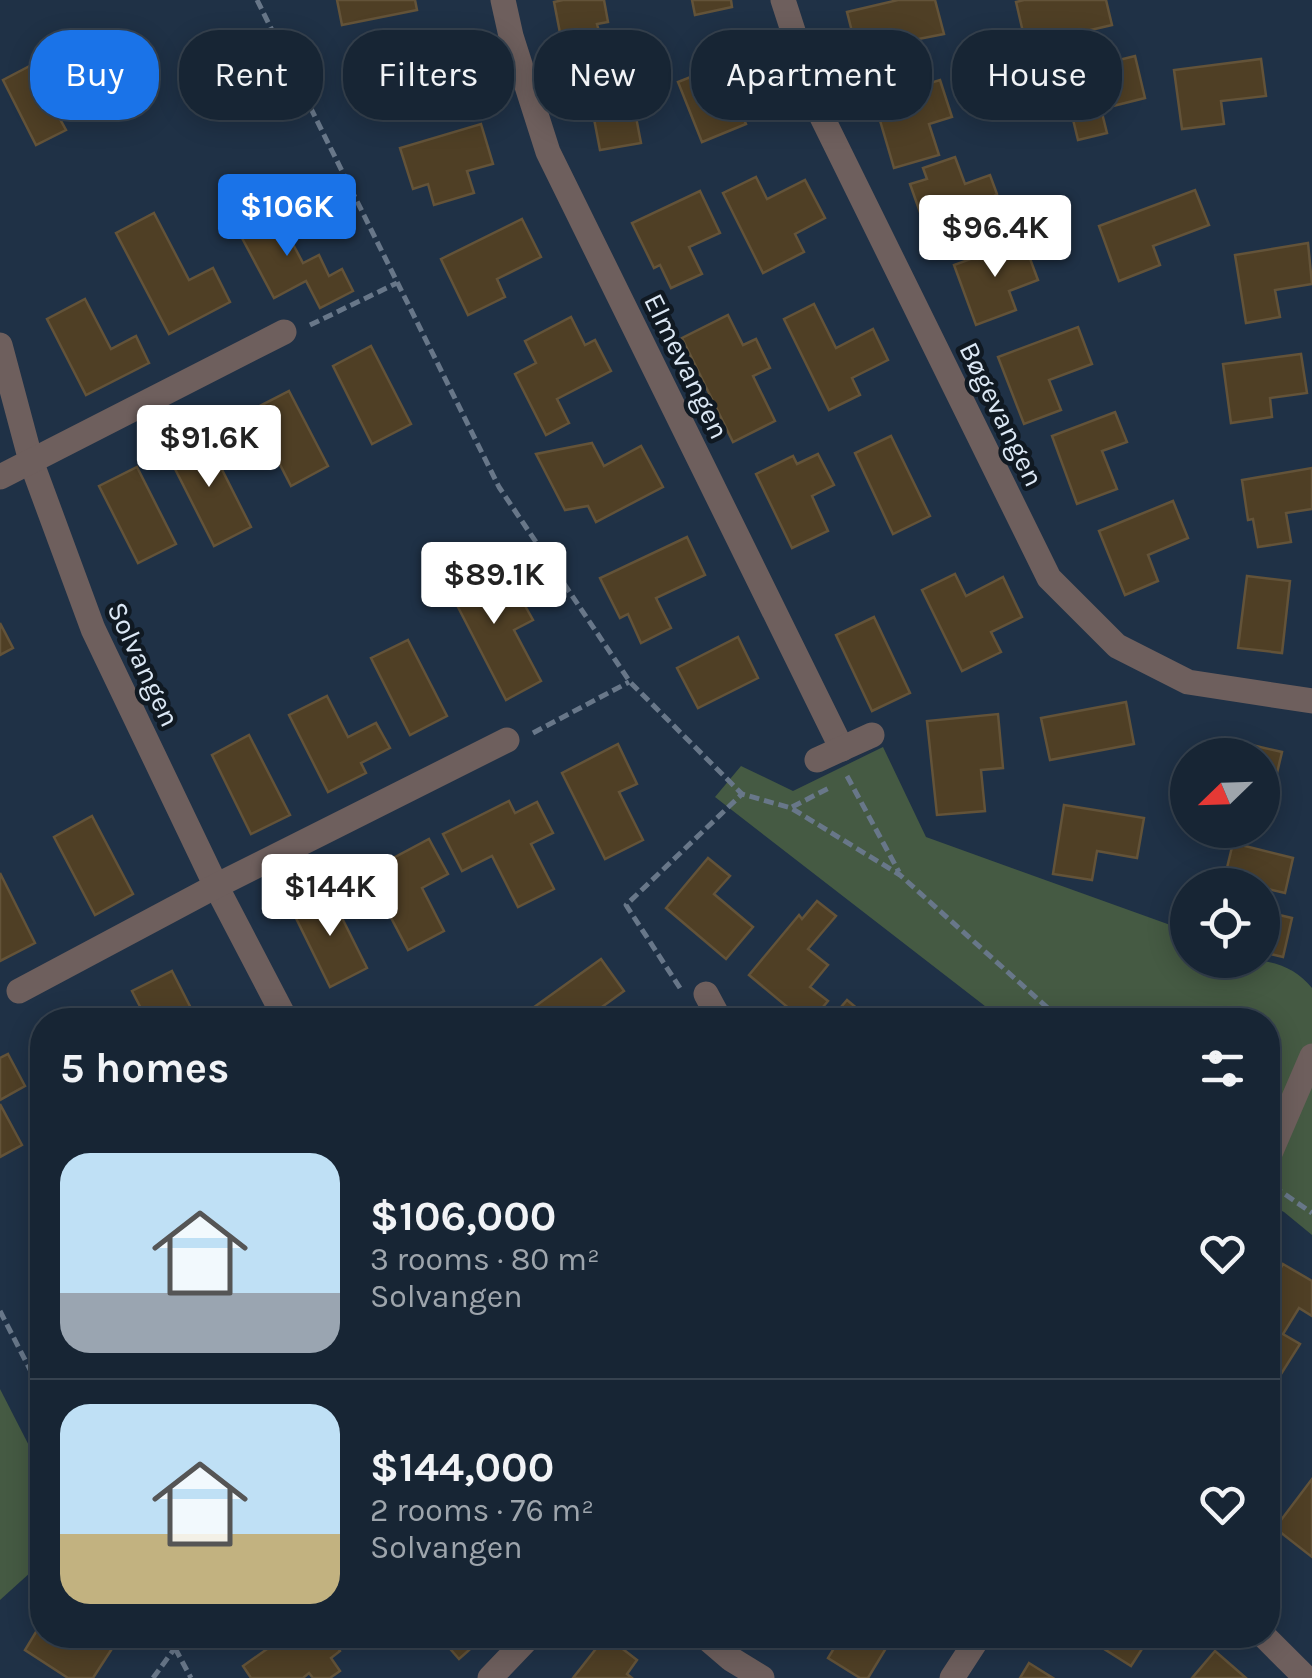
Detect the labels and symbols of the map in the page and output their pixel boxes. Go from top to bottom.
pin: $106K [217,174,357,259]
pin: $96.4K [914,195,1076,280]
street label: Elmevangen [637,288,736,444]
street label: Bøgevangen [952,337,1051,492]
pin: $91.6K [128,405,290,490]
pin: $89.1K [413,542,575,627]
street label: Solvangen [100,597,187,732]
north arrow [1170,738,1280,848]
pin: $144K [260,854,400,939]

